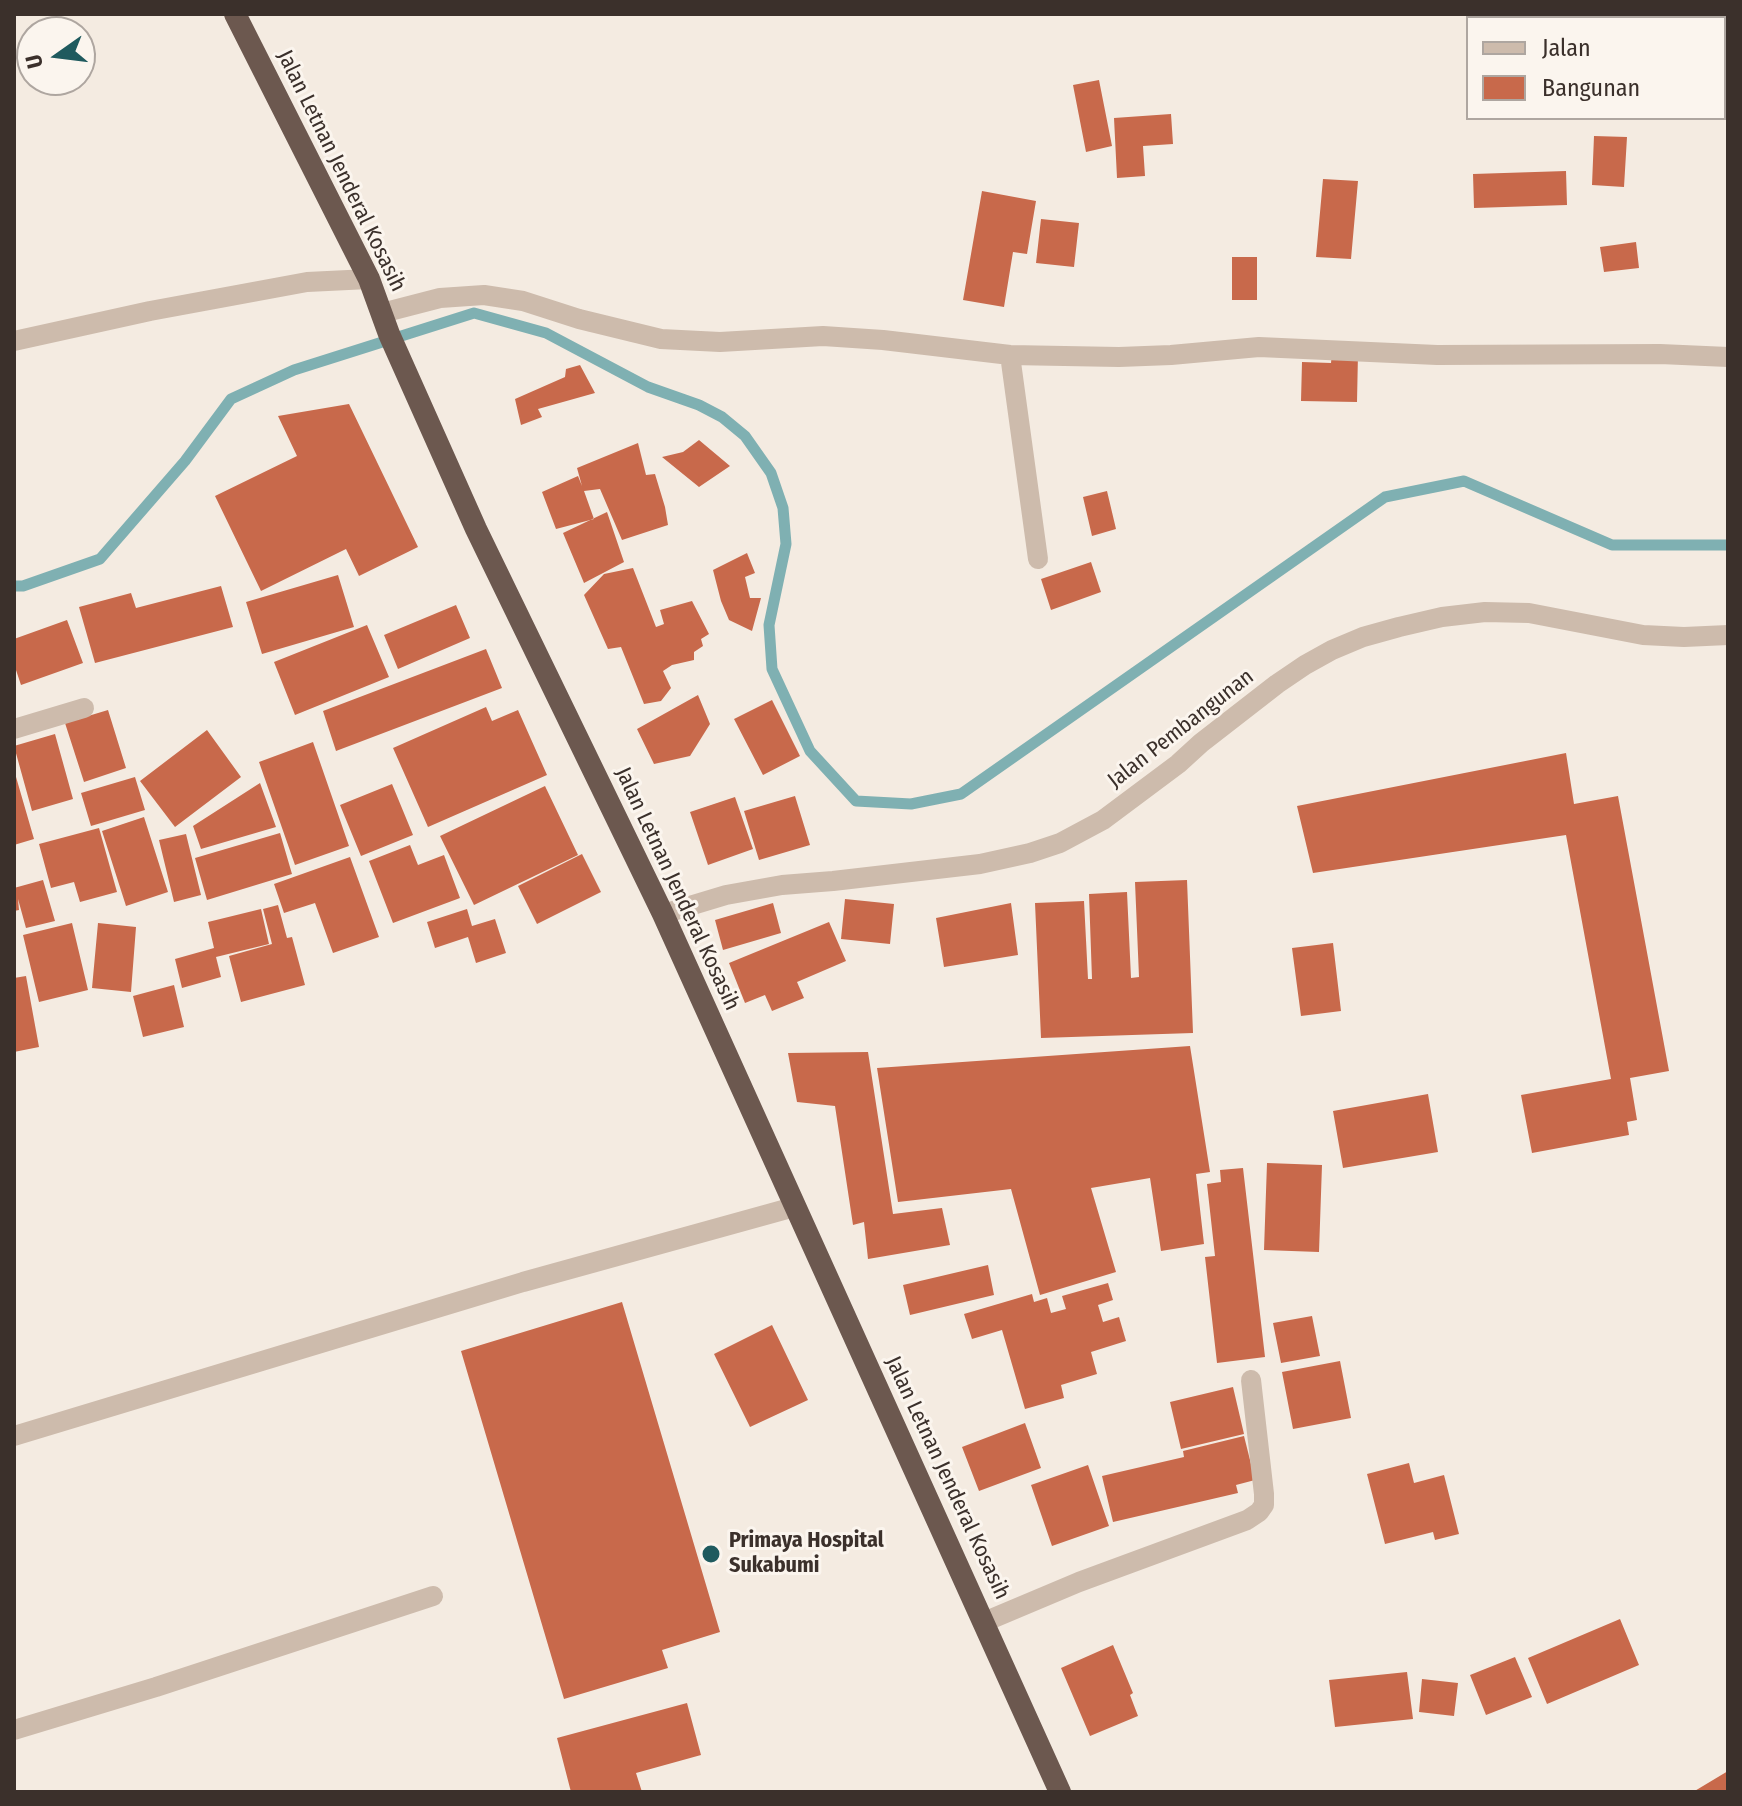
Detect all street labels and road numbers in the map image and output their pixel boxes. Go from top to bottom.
street label: Jalan Letnan Jenderal Kosasih [271,46,411,296]
street label: Jalan Pembangunan [1103,664,1259,794]
street label: Jalan Letnan Jenderal Kosasih [609,763,745,1015]
street label: Jalan Letnan Jenderal Kosasih [879,1352,1015,1604]

